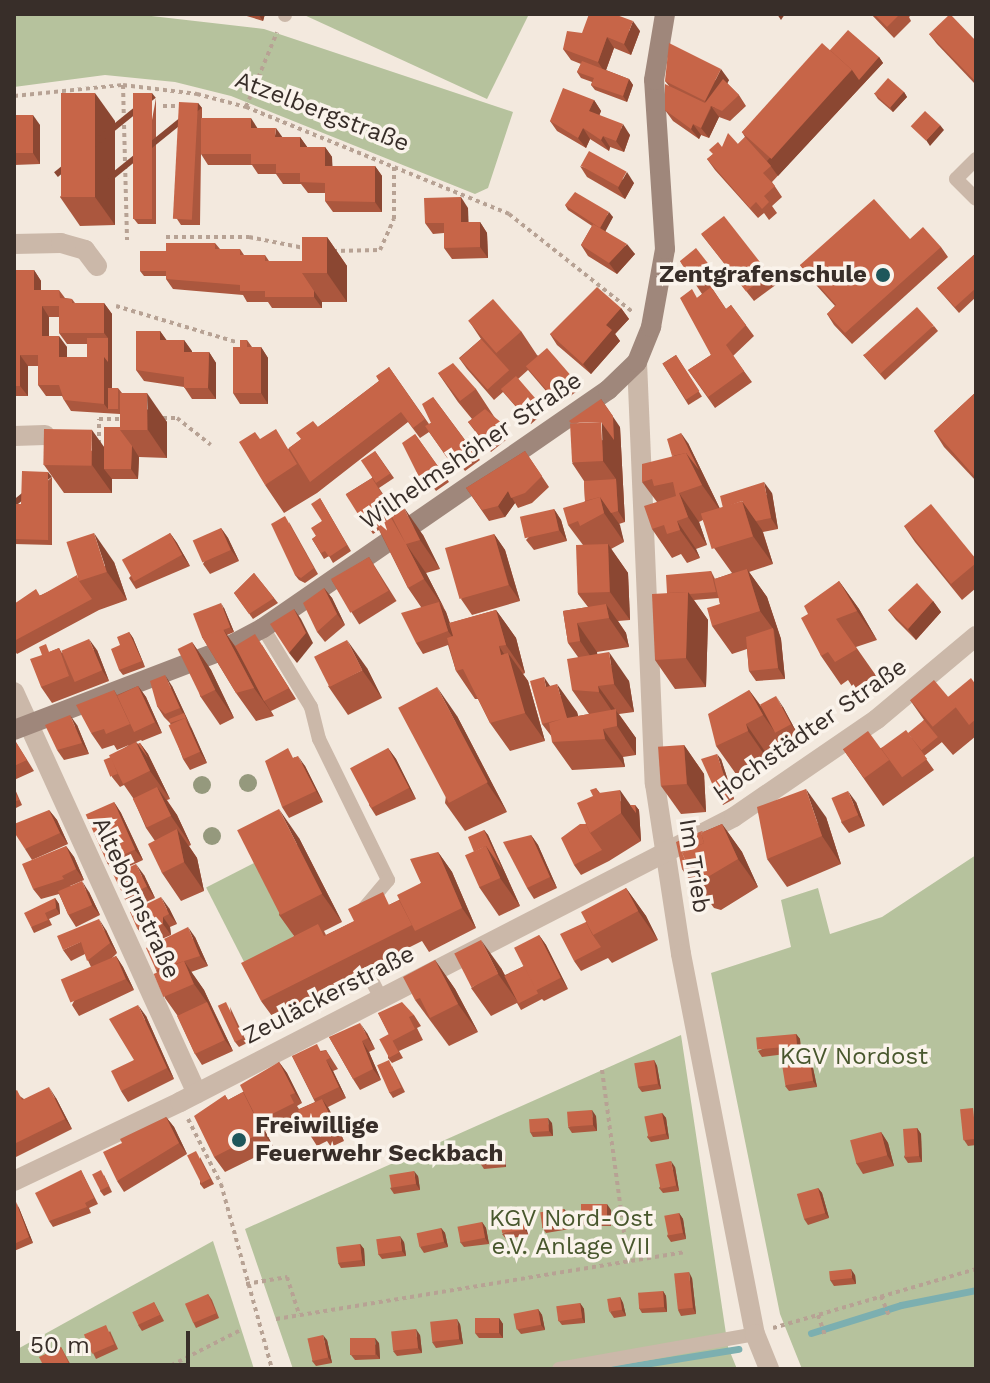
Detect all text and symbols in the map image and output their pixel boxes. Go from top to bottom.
street label: Atzelbergstraße [231,66,413,158]
place label: Zentgrafenschule [659,261,867,289]
marker: Zentgrafenschule [874,266,892,284]
street label: Wilhelmshöher Straße [355,366,587,536]
street label: Hochstädter Straße [707,652,913,808]
street label: Altebornstraße [86,813,186,983]
street label: Im Trieb [672,816,716,916]
street label: Zeuläckerstraße [239,939,419,1051]
park label: KGV Nordost [779,1043,929,1071]
place label: Freiwillige Feuerwehr Seckbach [255,1112,504,1168]
marker: Freiwillige Feuerwehr Seckbach [230,1131,248,1149]
park label: KGV Nord-Ost e.V. Anlage VII [489,1205,653,1261]
scale bar [20,1315,194,1365]
text: 50 m [30,1331,90,1359]

